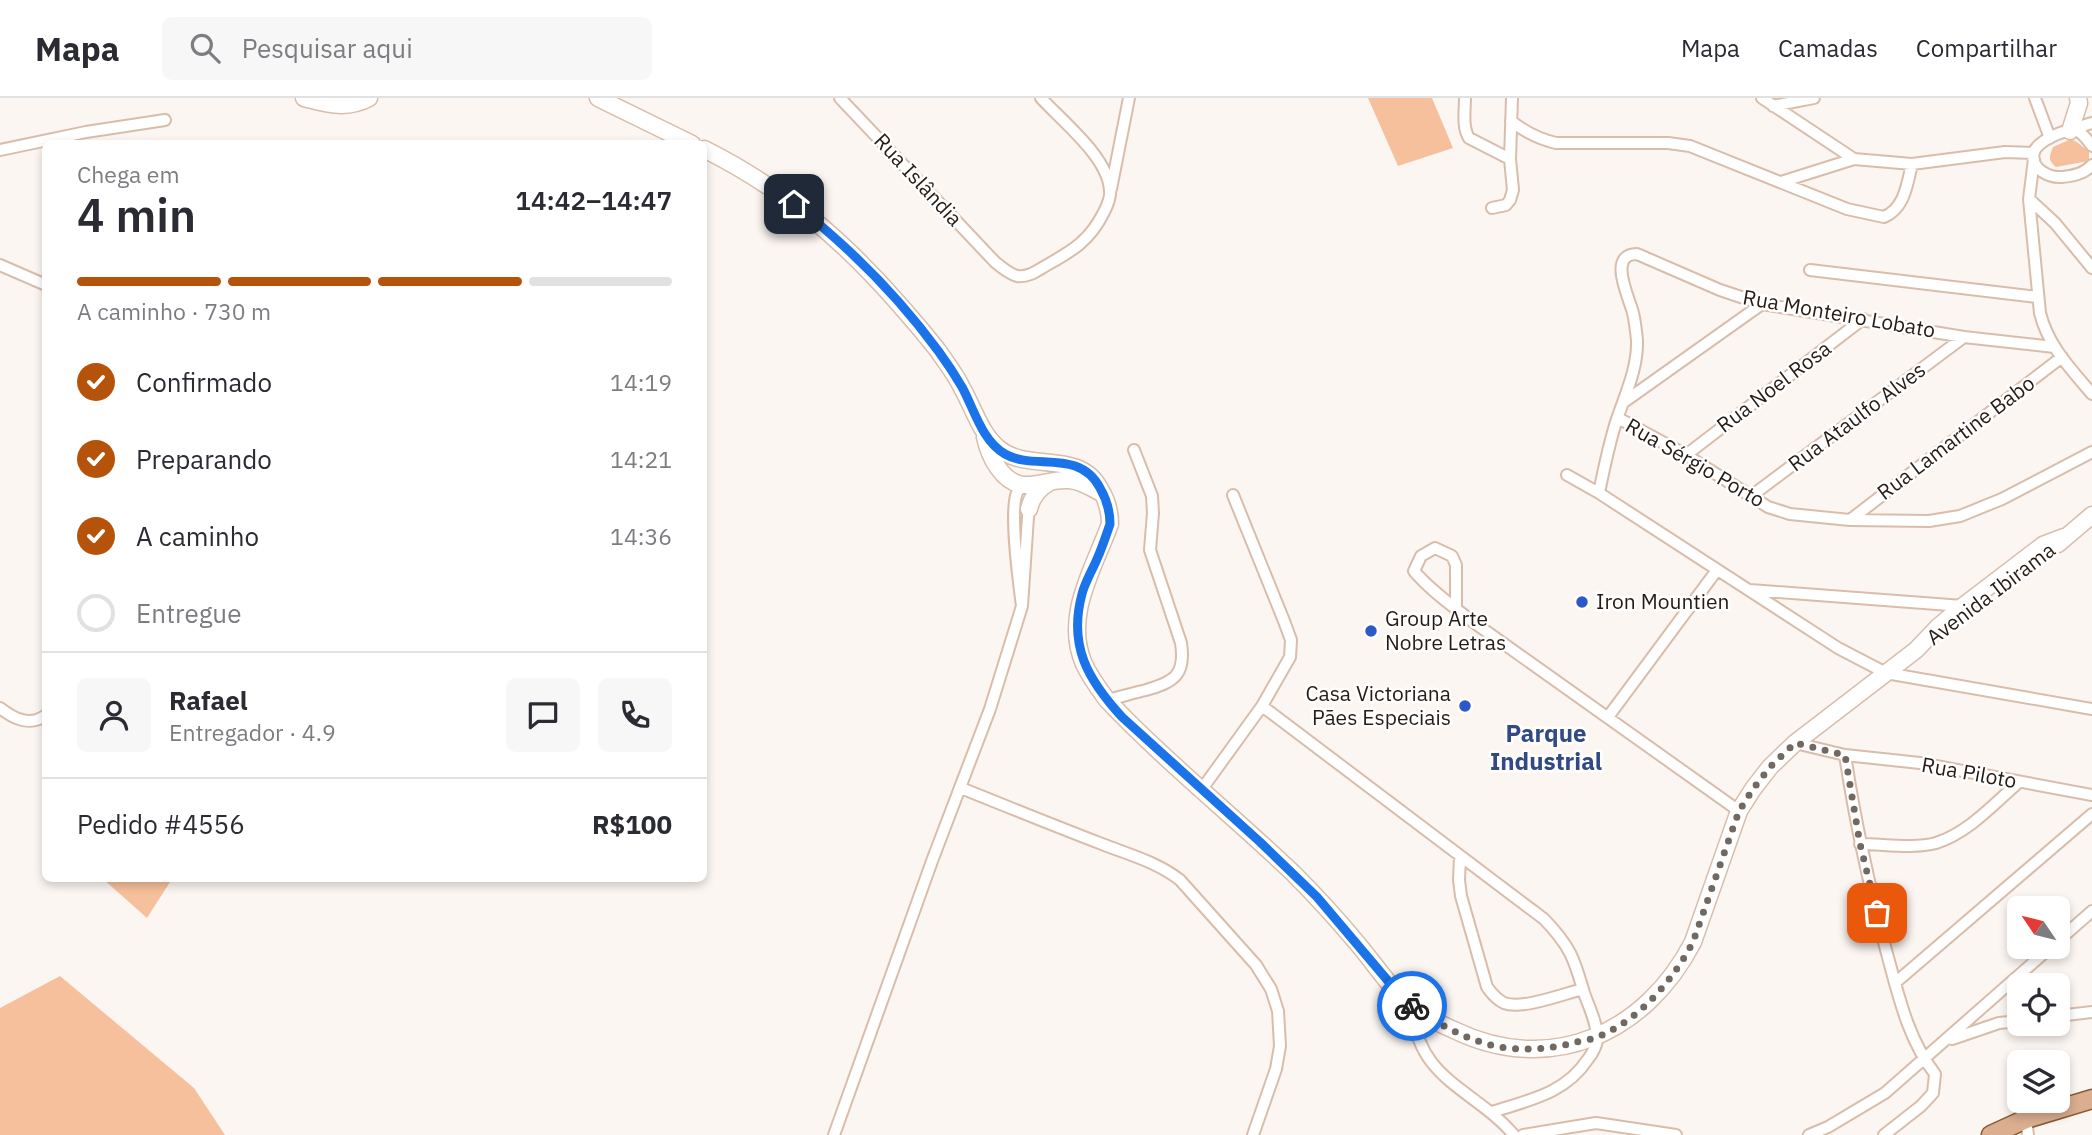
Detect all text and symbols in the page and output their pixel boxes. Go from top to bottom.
search box [162,17,652,80]
text: Mapa [35,27,120,70]
icon: search [186,29,224,67]
text: Pesquisar aqui [242,31,413,65]
text: Mapa [1681,32,1740,64]
text: Camadas [1778,32,1878,64]
text: Compartilhar [1916,32,2057,64]
street label: Rua Islândia [868,127,969,232]
text: Chega em [77,159,179,189]
pin [764,174,824,234]
text: 14:42–14:47 [515,183,672,217]
text: 4 min [77,185,196,245]
icon: home [775,185,813,223]
street label: Rua Monteiro Lobato [1741,282,1938,344]
text: A caminho · 730 m [77,296,271,326]
street label: Rua Noel Rosa [1710,334,1836,439]
street label: Rua Ataulfo Alves [1782,355,1931,477]
icon: check [77,363,115,401]
text: Confirmado [136,365,272,399]
text: 14:19 [610,367,672,397]
street label: Rua Lamartine Babo [1871,369,2040,506]
street label: Rua Sérgio Porto [1621,411,1770,513]
icon: check [77,440,115,478]
text: Preparando [136,442,272,476]
text: 14:21 [610,444,672,474]
icon: check [77,517,115,555]
text: A caminho [136,519,259,553]
text: 14:36 [610,521,672,551]
street label: Avenida Ibirama [1920,536,2061,651]
place label: Iron Mountien [1596,587,1729,615]
marker: Iron Mountien [1574,594,1590,610]
text: Entregue [136,596,241,630]
place label: Group Arte Nobre Letras [1385,604,1506,656]
marker: Group Arte Nobre Letras [1363,623,1379,639]
button: person [77,678,151,752]
button: chat [506,678,580,752]
button: phone [598,678,672,752]
place label: Casa Victoriana Pães Especiais [1305,679,1451,731]
text: Rafael [169,683,248,717]
marker: Casa Victoriana Pães Especiais [1457,698,1473,714]
text: Entregador · 4.9 [169,717,336,747]
district label: Parque Industrial [1490,717,1602,777]
street label: Rua Piloto [1919,750,2019,794]
text: Pedido #4556 [77,807,245,841]
text: R$100 [592,807,672,841]
pin [1847,883,1907,943]
icon: bag [1858,894,1896,932]
north arrow [2007,896,2070,959]
map controls [2007,896,2070,1113]
courier [1377,971,1447,1041]
button: locate [2007,973,2070,1036]
icon: bike [1393,987,1431,1025]
button: layers [2007,1050,2070,1113]

